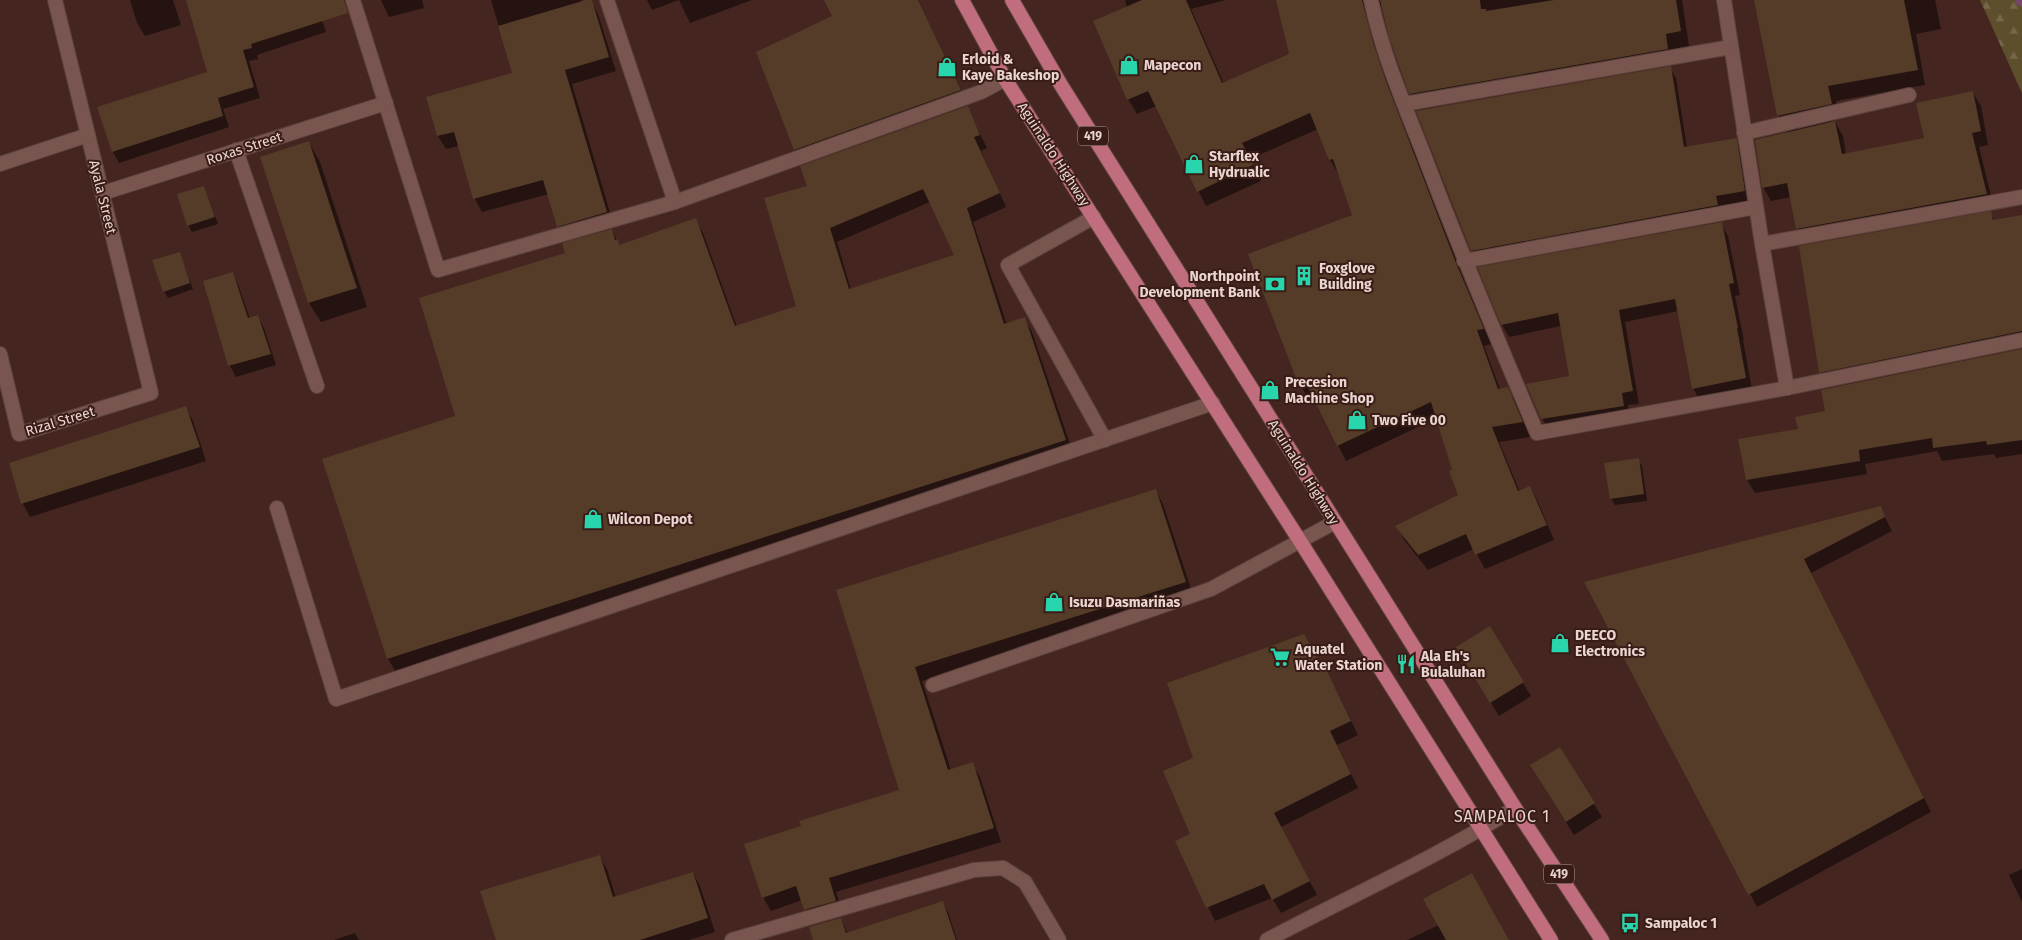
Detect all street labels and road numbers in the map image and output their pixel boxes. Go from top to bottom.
street label: Aguinaldo Highway [1014,99,1094,209]
road number: 419 [1078,126,1108,146]
street label: Roxas Street [204,128,285,169]
street label: Ayala Street [85,158,120,237]
street label: Rizal Street [23,403,98,440]
street label: Aguinaldo Highway [1264,417,1343,528]
road number: 419 [1544,864,1574,884]

